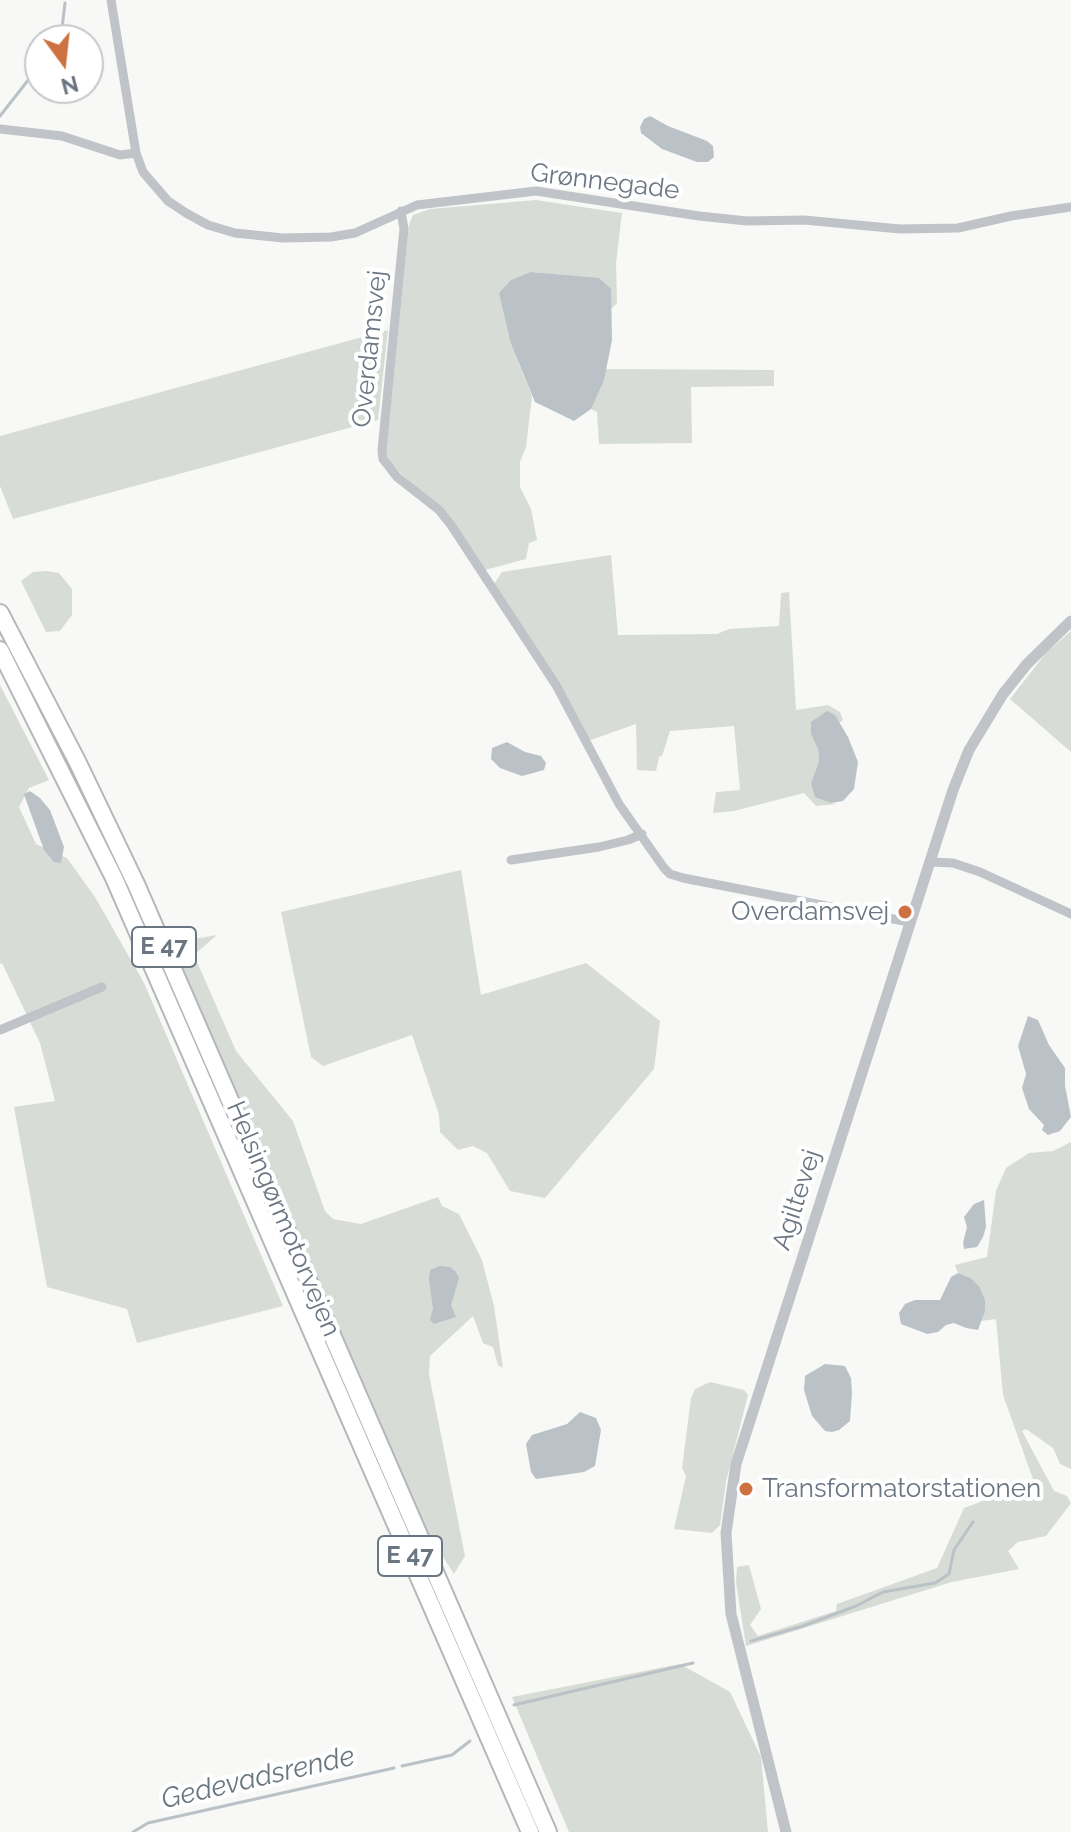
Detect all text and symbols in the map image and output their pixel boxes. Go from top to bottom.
north arrow [24,24,104,104]
text: N [58,71,81,100]
street label: Grønnegade [529,157,681,207]
street label: Overdamsvej [346,269,394,429]
place label: Overdamsvej [731,896,889,928]
marker: Overdamsvej [896,903,914,921]
road number: E 47 [132,927,196,967]
street label: Helsingørmotorvejen [219,1097,347,1341]
street label: Agiltevej [766,1146,828,1254]
place label: Transformatorstationen [762,1473,1041,1505]
marker: Transformatorstationen [737,1480,755,1498]
road number: E 47 [378,1536,442,1576]
water label: Gedevadsrende [158,1739,358,1817]

